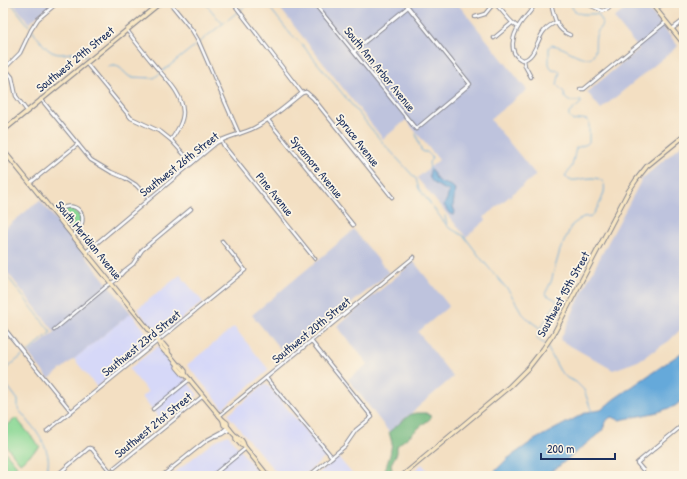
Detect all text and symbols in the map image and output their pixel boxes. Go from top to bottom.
street label: Southwest 29th Street [32,22,118,96]
street label: South Ann Arbor Avenue [340,23,420,115]
street label: Spruce Avenue [332,110,384,170]
street label: Southwest 26th Street [136,127,223,200]
street label: Sycamore Avenue [287,132,348,202]
street label: Pine Avenue [252,168,298,220]
street label: South Meridian Avenue [52,197,126,283]
street label: Southwest 15th Street [532,247,594,340]
street label: Southwest 20th Street [268,292,355,367]
street label: Southwest 23rd Street [98,305,185,380]
street label: Southwest 21st Street [111,388,196,462]
scale bar [541,435,615,461]
text: 200 m [547,440,574,457]

